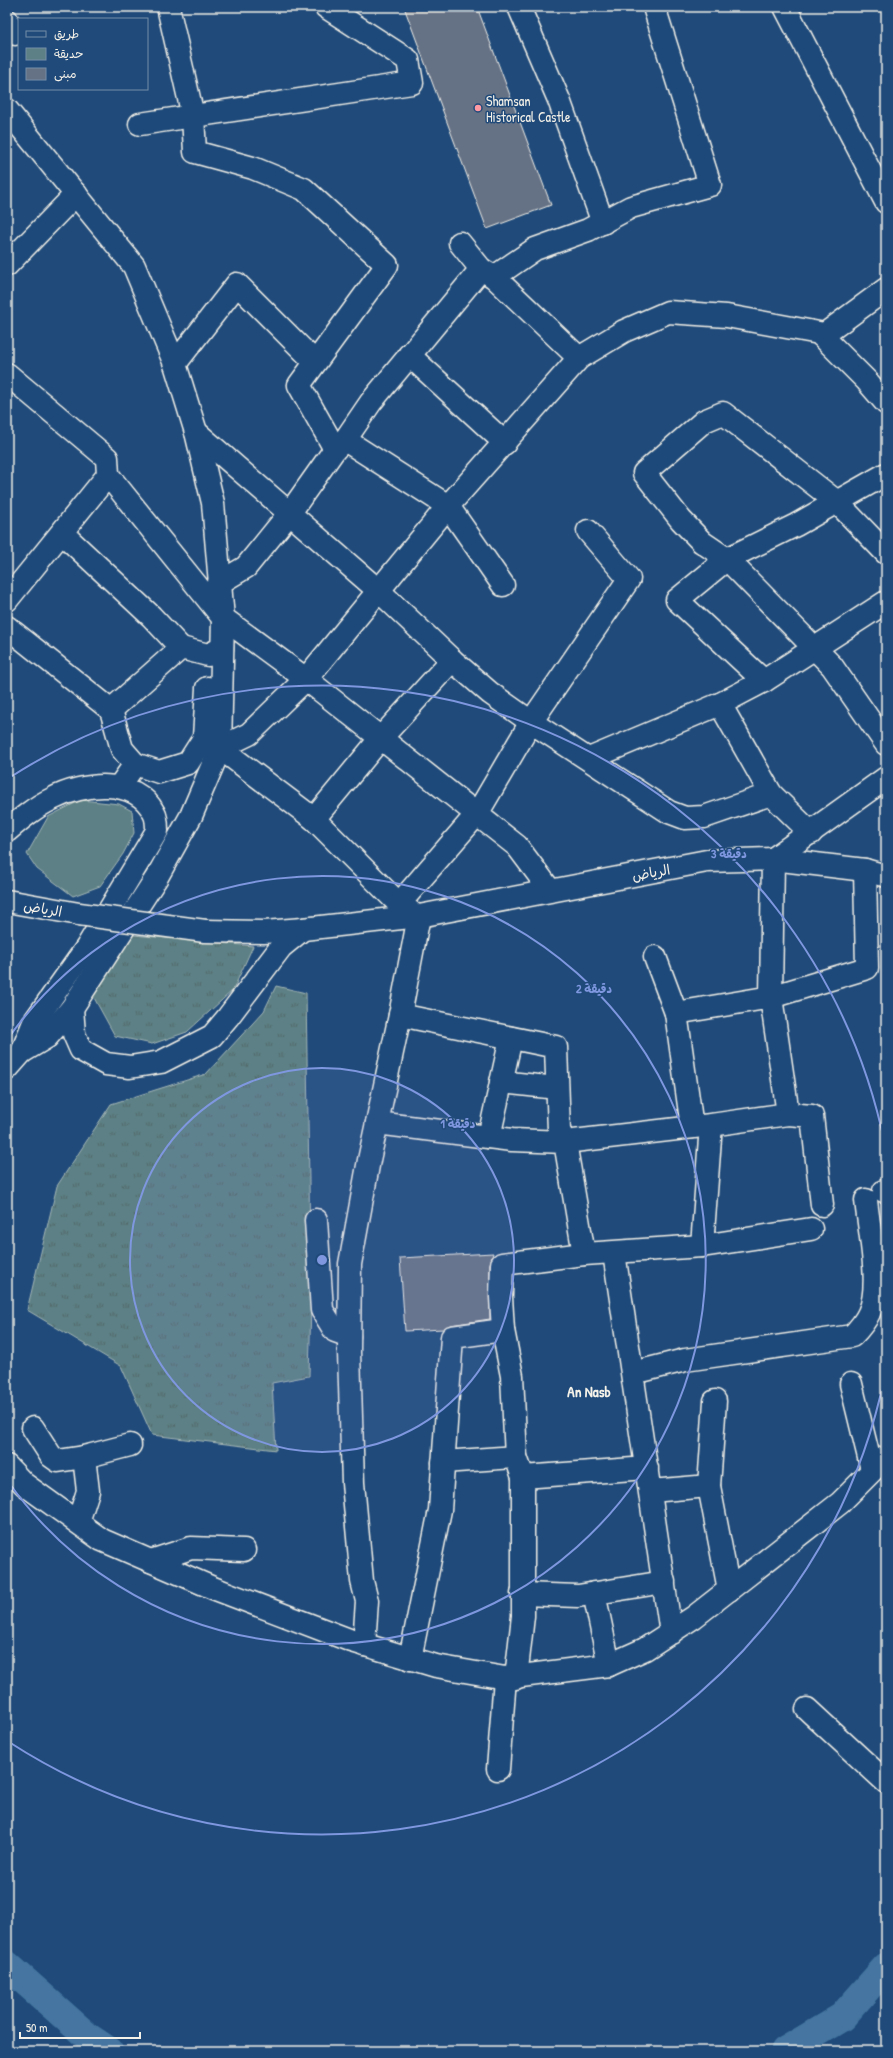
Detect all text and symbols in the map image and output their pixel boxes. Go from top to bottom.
legend [18,18,148,90]
text: طريق [54,25,79,42]
text: حديقة [54,45,83,62]
text: مبنى [54,65,77,82]
place label: Shamsan Historical Castle [486,91,571,126]
marker: Shamsan Historical Castle [473,103,483,113]
text: 3 دقيقة [711,845,747,862]
street label: الرياض [630,859,672,885]
street label: الرياض [22,895,64,921]
text: 2 دقيقة [576,980,612,997]
text: 1 دقيقة [441,1115,476,1132]
centre of rings [315,1253,329,1267]
district label: An Nasb [567,1381,611,1402]
scale bar [20,2014,140,2040]
text: 50 m [26,2019,47,2036]

